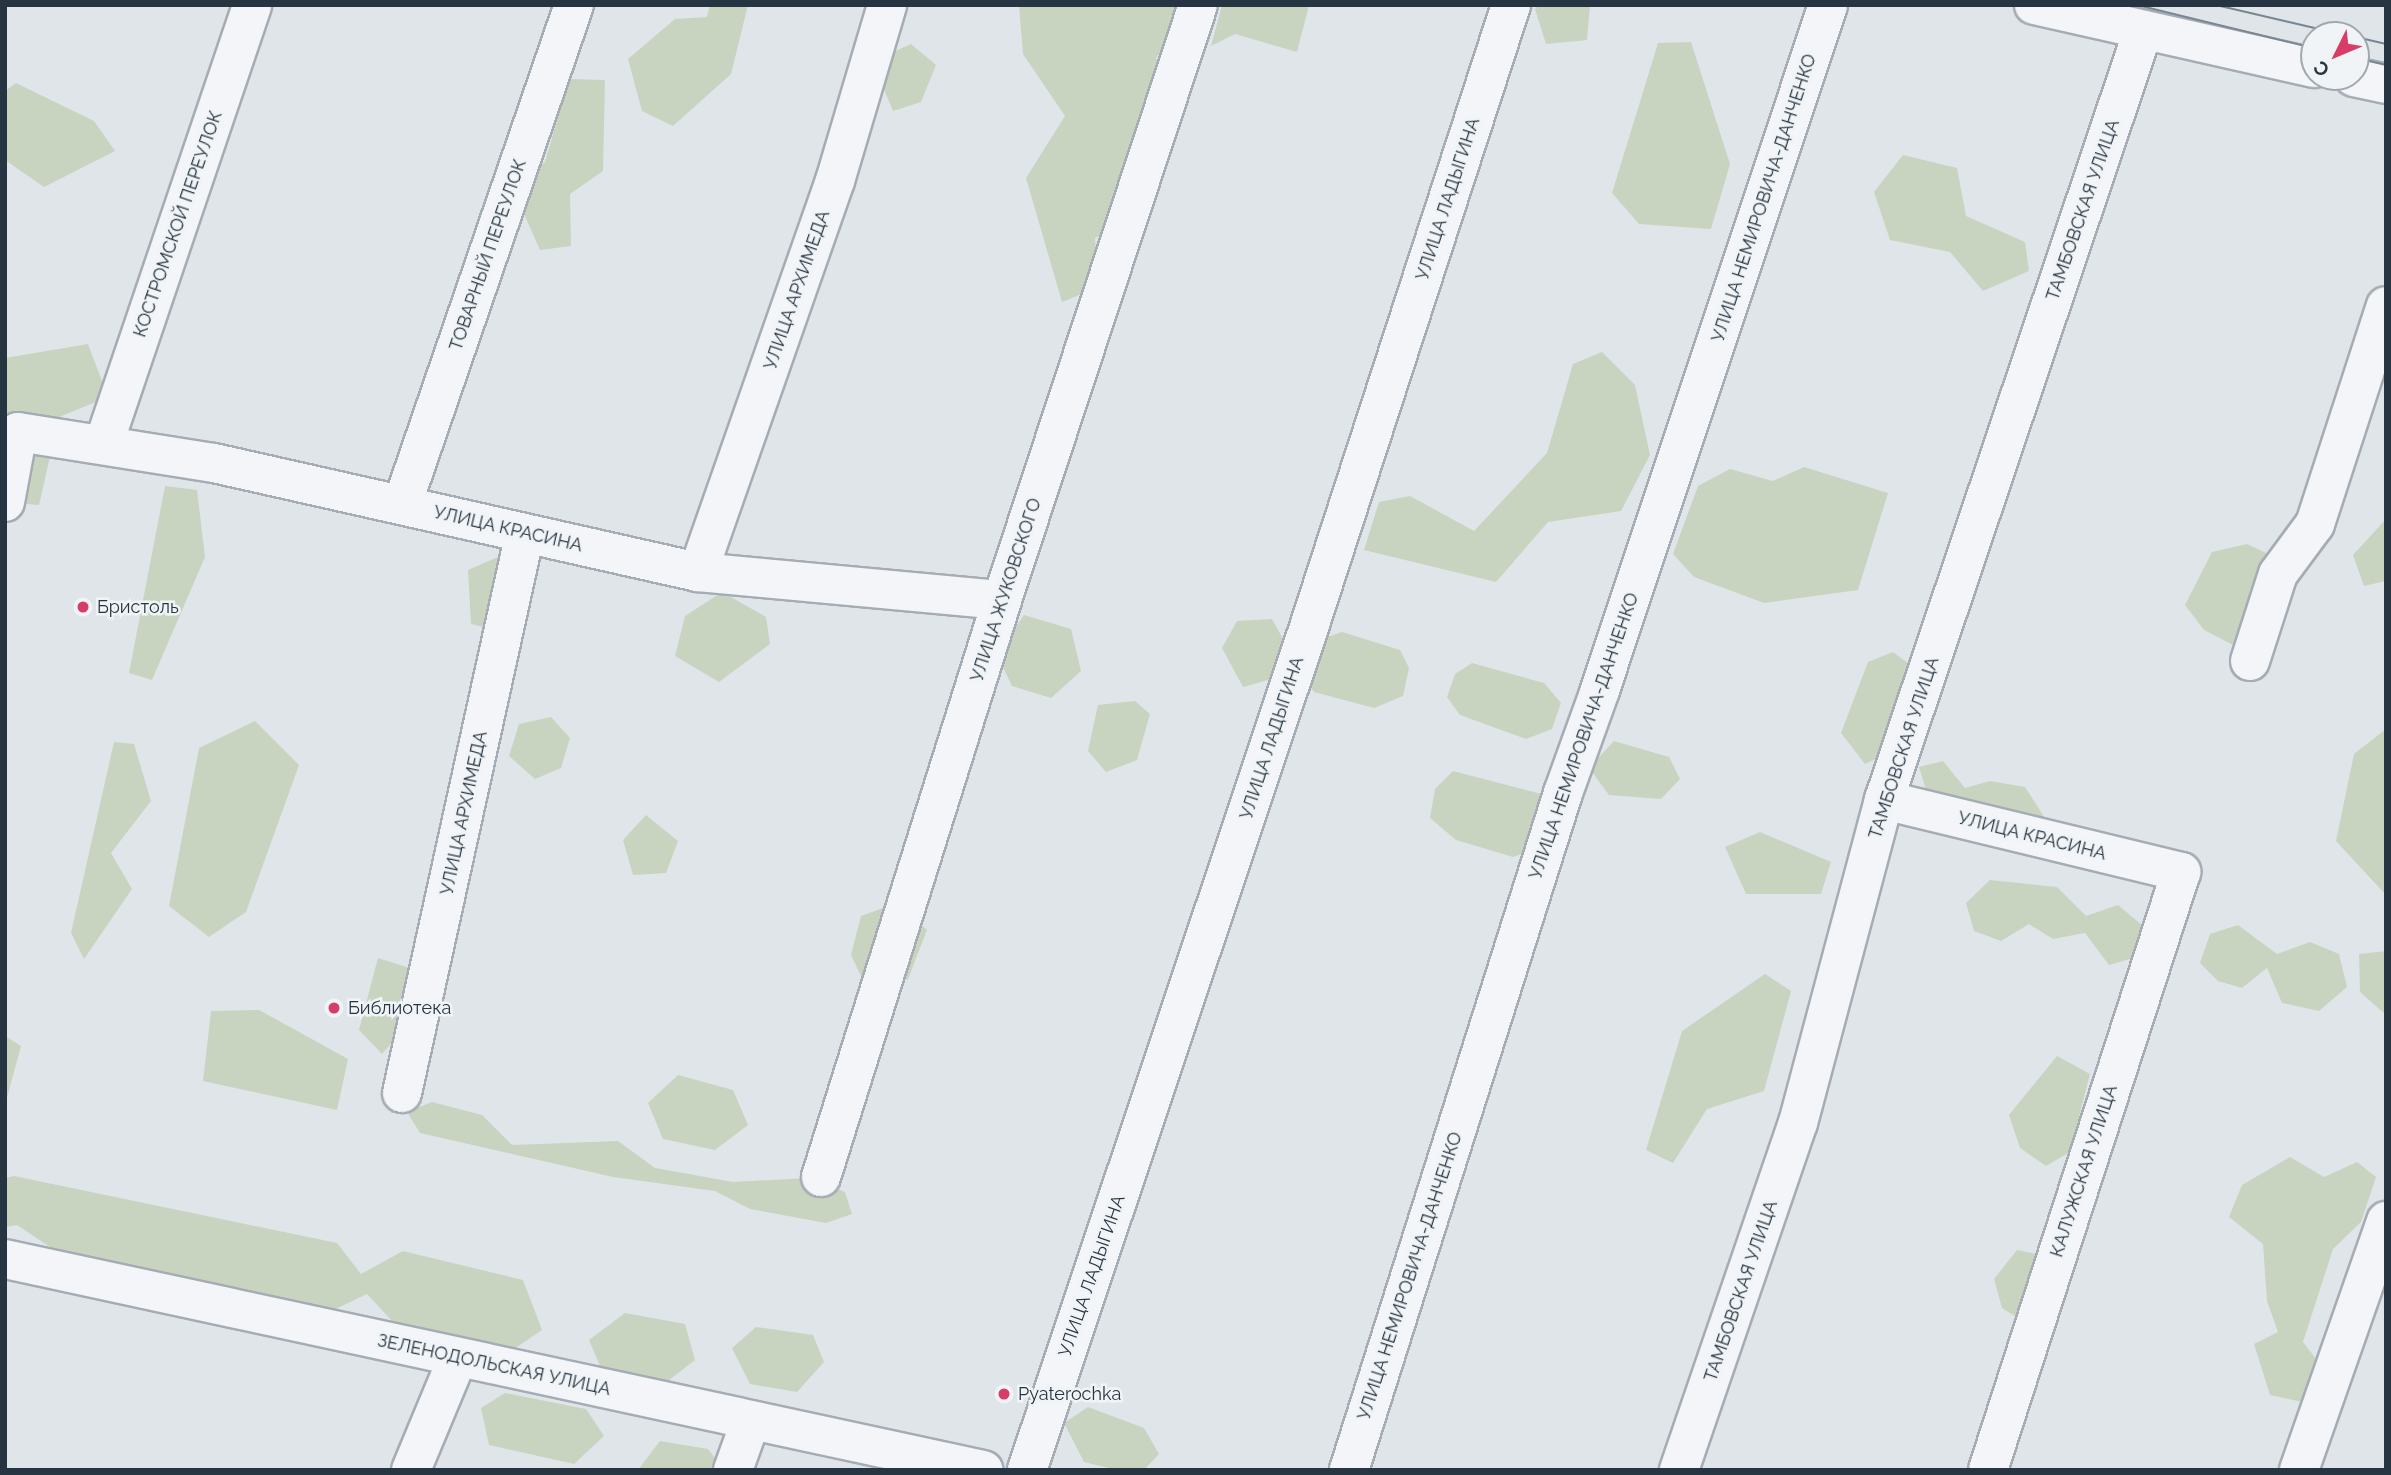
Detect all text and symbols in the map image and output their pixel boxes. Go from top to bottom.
north arrow [2300,21,2370,91]
street label: УЛИЦА НЕМИРОВИЧА-ДАНЧЕНКО [1707,51,1821,345]
text: С [2309,57,2334,81]
street label: КОСТРОМСКОЙ ПЕРЕУЛОК [129,108,227,340]
street label: УЛИЦА ЛАДЫГИНА [1411,115,1485,283]
street label: ТАМБОВСКАЯ УЛИЦА [2042,117,2124,303]
street label: ТОВАРНЫЙ ПЕРЕУЛОК [445,156,531,354]
street label: УЛИЦА АРХИМЕДА [759,207,835,373]
street label: УЛИЦА ЖУКОВСКОГО [966,495,1046,685]
street label: УЛИЦА КРАСИНА [431,501,585,557]
street label: УЛИЦА НЕМИРОВИЧА-ДАНЧЕНКО [1525,590,1643,882]
place label: Бристоль [97,596,179,618]
marker: Бристоль [75,599,91,615]
street label: УЛИЦА ЛАДЫГИНА [1235,654,1309,822]
street label: ТАМБОВСКАЯ УЛИЦА [1864,654,1944,842]
street label: УЛИЦА АРХИМЕДА [436,728,492,898]
street label: УЛИЦА КРАСИНА [1955,807,2109,865]
place label: Библиотека [348,997,451,1019]
marker: Библиотека [326,1000,342,1016]
street label: КАЛУЖСКАЯ УЛИЦА [2046,1082,2122,1260]
street label: УЛИЦА НЕМИРОВИЧА-ДАНЧЕНКО [1353,1129,1467,1423]
street label: УЛИЦА ЛАДЫГИНА [1054,1192,1130,1360]
street label: ТАМБОВСКАЯ УЛИЦА [1700,1198,1782,1384]
street label: ЗЕЛЕНОДОЛЬСКАЯ УЛИЦА [375,1330,613,1400]
place label: Pyaterochka [1018,1383,1121,1405]
marker: Pyaterochka [996,1386,1012,1402]

